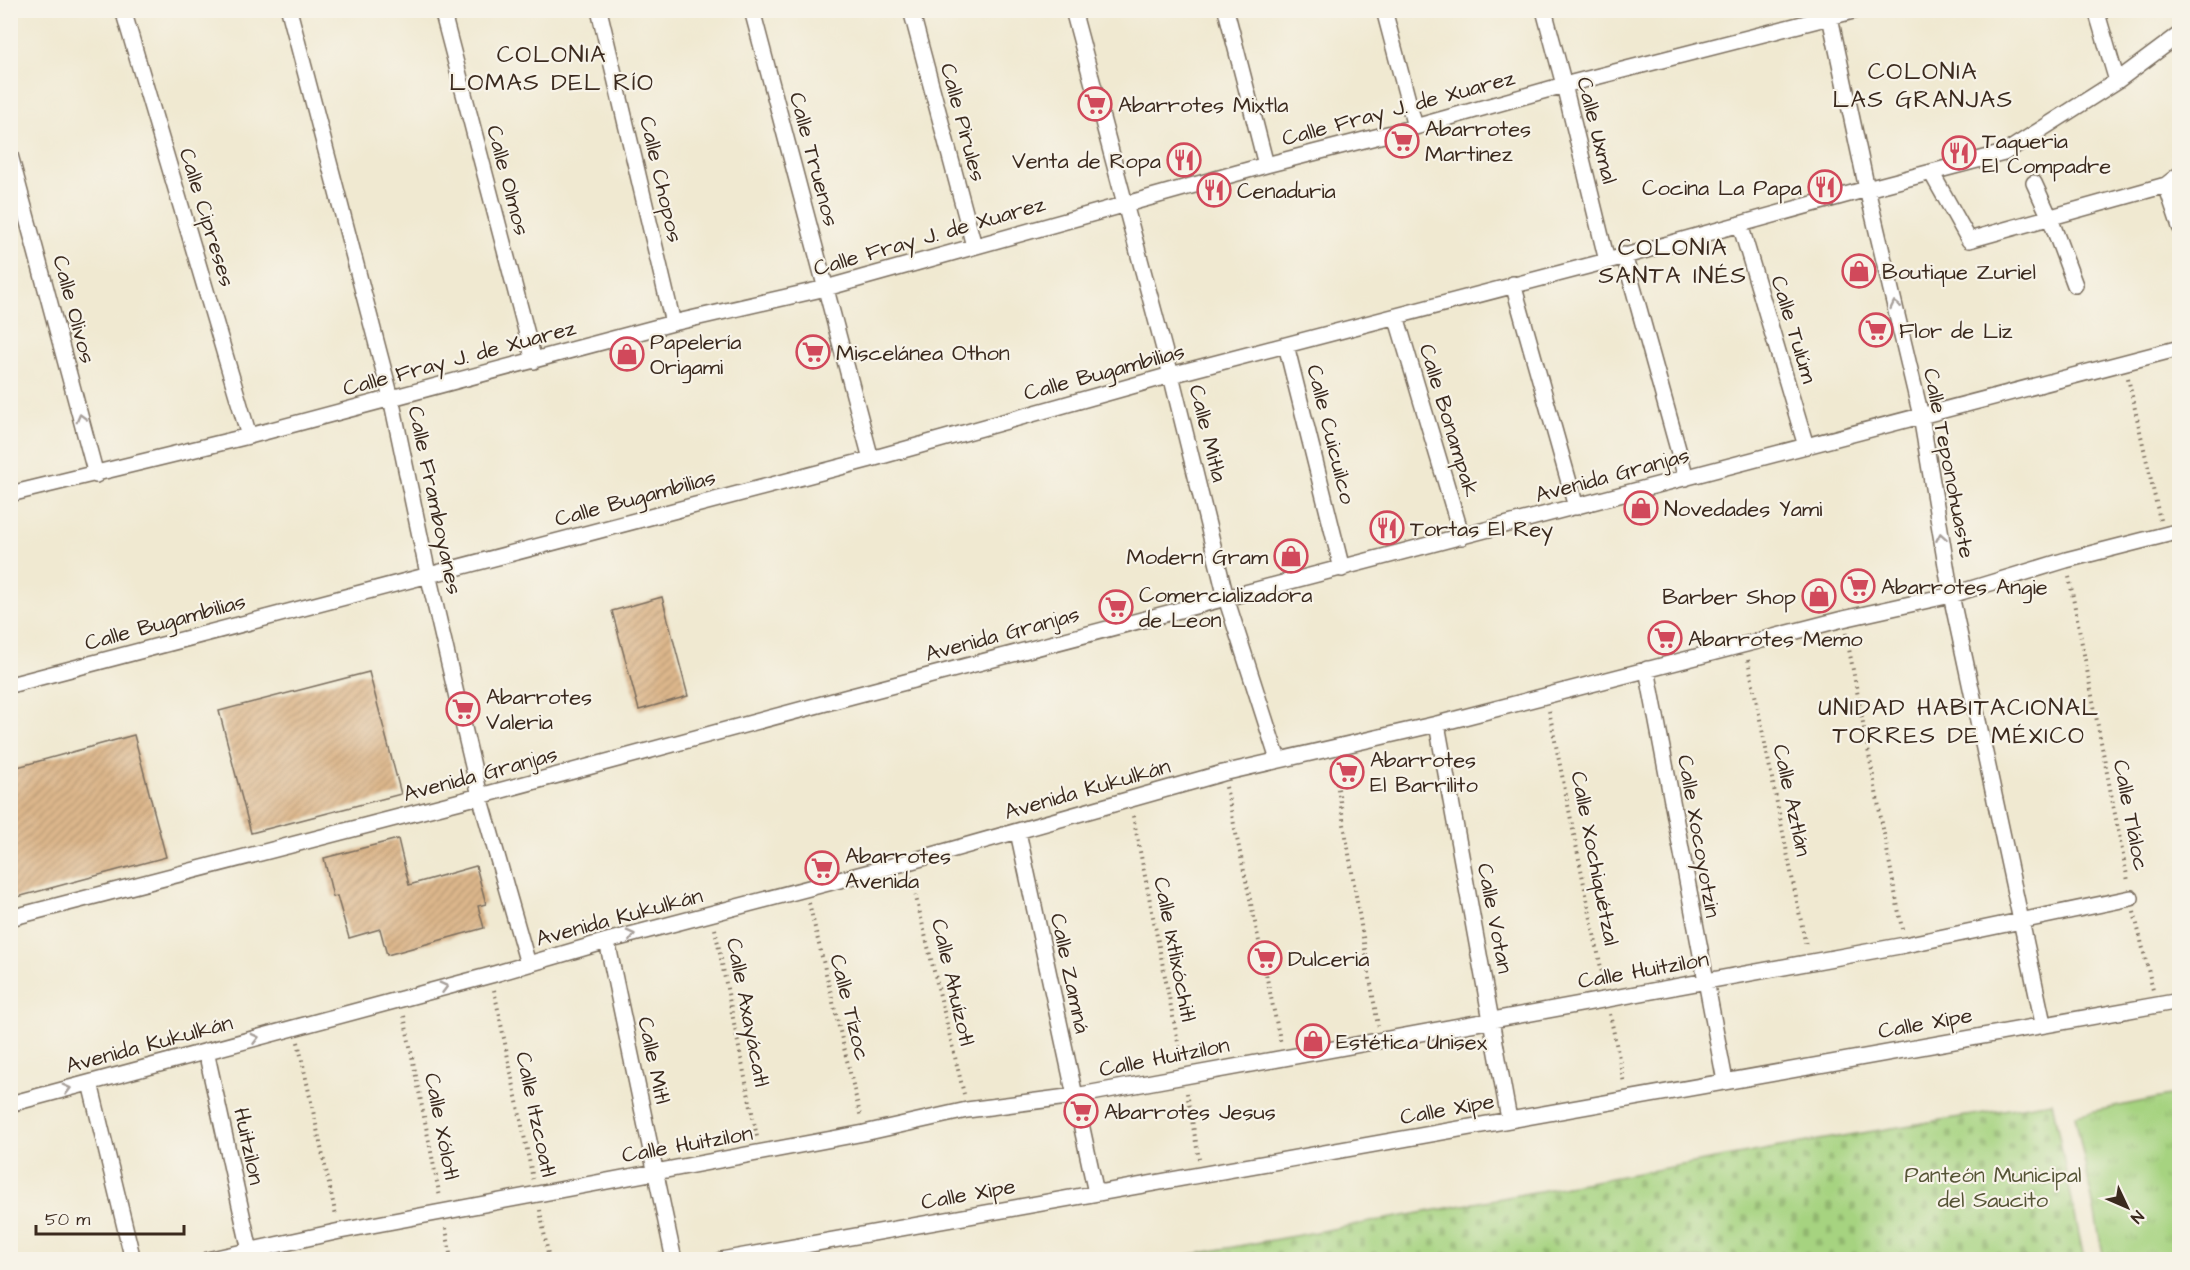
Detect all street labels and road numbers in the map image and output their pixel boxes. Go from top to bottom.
street label: Calle Pirules [932,60,993,185]
street label: Calle Fray J. de Xuarez [1279,62,1519,155]
street label: Calle Uxmal [1568,74,1625,187]
street label: Calle Truenos [781,89,846,230]
street label: Calle Chopos [631,113,690,246]
street label: Calle Olmos [478,122,537,239]
street label: Calle Cipreses [171,144,242,291]
street label: Calle Fray J. de Xuarez [810,188,1049,285]
street label: Calle Olivos [44,252,103,367]
street label: Calle Tulúm [1763,272,1825,387]
street label: Calle Fray J. de Xuarez [340,312,580,405]
street label: Calle Bugambilias [1020,336,1189,410]
street label: Calle Bonampak [1411,340,1487,501]
street label: Calle Cuicuilco [1298,361,1363,508]
street label: Calle Teponohuaste [1915,366,1982,561]
street label: Calle Mitla [1180,381,1235,485]
street label: Calle Framboyanes [398,403,470,598]
street label: Avenida Granjas [1532,440,1693,511]
street label: Calle Bugambilias [551,462,720,536]
street label: Calle Bugambilias [81,586,250,660]
street label: Avenida Granjas [922,599,1083,670]
street label: Avenida Granjas [400,739,561,810]
street label: Calle Aztlán [1765,741,1819,859]
street label: Avenida Kukulkán [1001,751,1174,828]
street label: Calle Xocoyotzin [1668,752,1728,920]
street label: Calle Tláloc [2105,757,2156,874]
street label: Calle Xochiquétzal [1562,768,1627,948]
street label: Calle Votan [1469,861,1520,976]
street label: Calle Ixtlixóchitl [1145,874,1204,1024]
street label: Avenida Kukulkán [533,880,706,955]
street label: Calle Zamná [1042,910,1097,1036]
street label: Calle Ahuízotl [923,916,982,1049]
street label: Calle Axayácatl [717,935,777,1089]
street label: Calle Huitzilon [1575,944,1711,997]
street label: Calle Tízoc [821,951,878,1064]
street label: Calle Xipe [1876,1000,1975,1047]
street label: Avenida Kukulkán [63,1007,236,1082]
street label: Calle Mitl [629,1014,678,1107]
street label: Calle Huitzilon [1096,1030,1232,1085]
street label: Calle Itzcoatl [507,1049,564,1180]
street label: Calle Xólotl [416,1070,467,1182]
street label: Calle Xipe [1398,1086,1497,1133]
street label: Huitzilon [225,1105,272,1188]
street label: Calle Huitzilon [619,1118,755,1171]
street label: Calle Xipe [919,1171,1018,1218]

